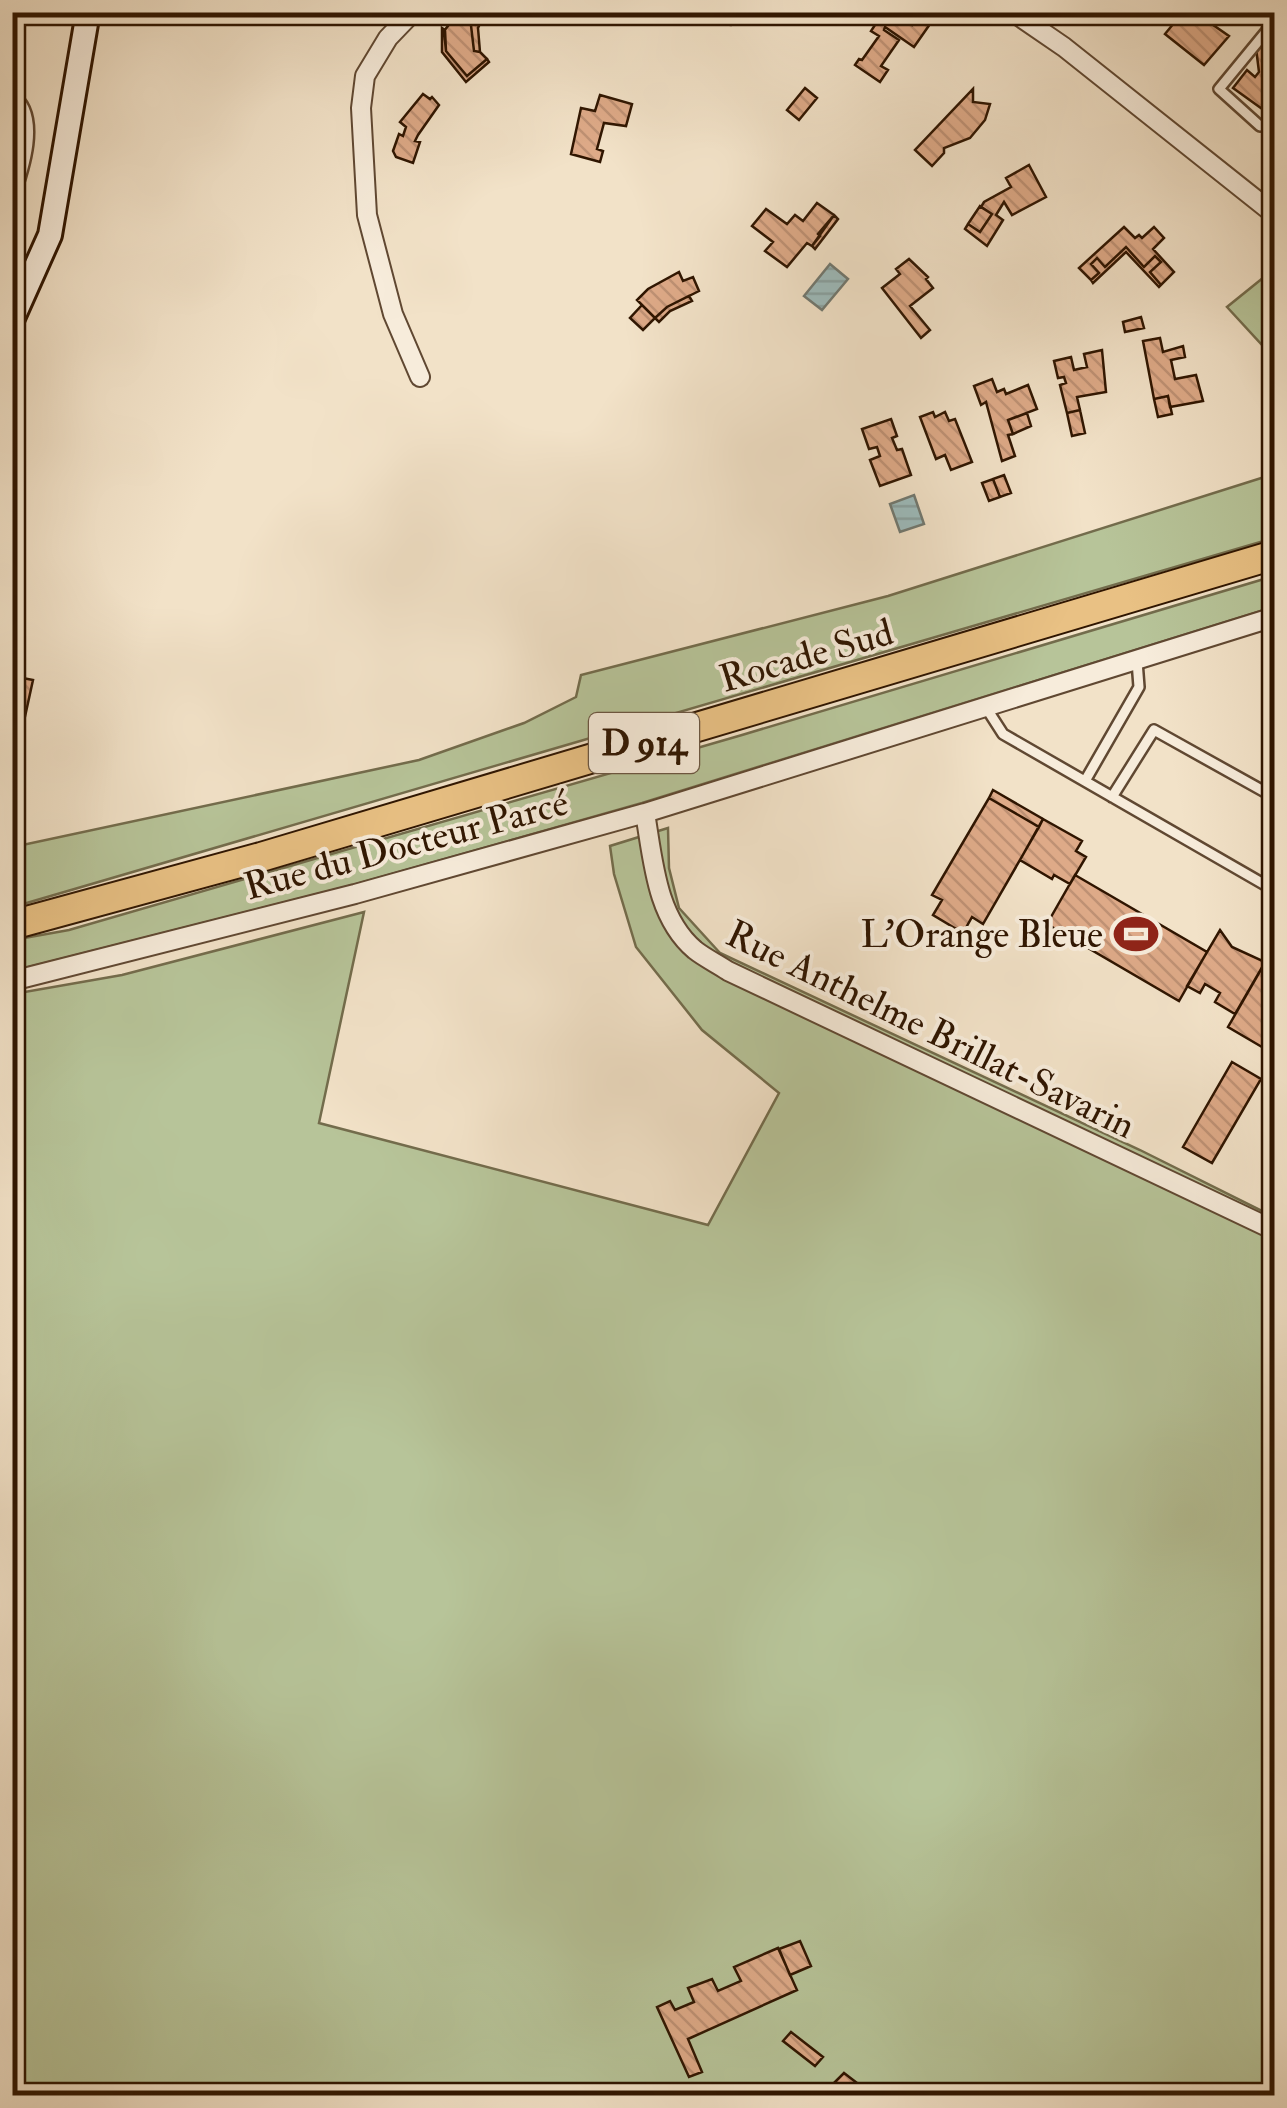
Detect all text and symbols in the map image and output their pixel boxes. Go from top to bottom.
street label: Rocade Sud [714,608,899,704]
road number: D 914 [589,713,699,773]
street label: Rue du Docteur Parcé [239,779,574,911]
street label: Rue Anthelme Brillat-Savarin [718,910,1143,1150]
sports icon: L'Orange Bleue [1112,910,1160,958]
place label: L'Orange Bleue [861,911,1103,959]

